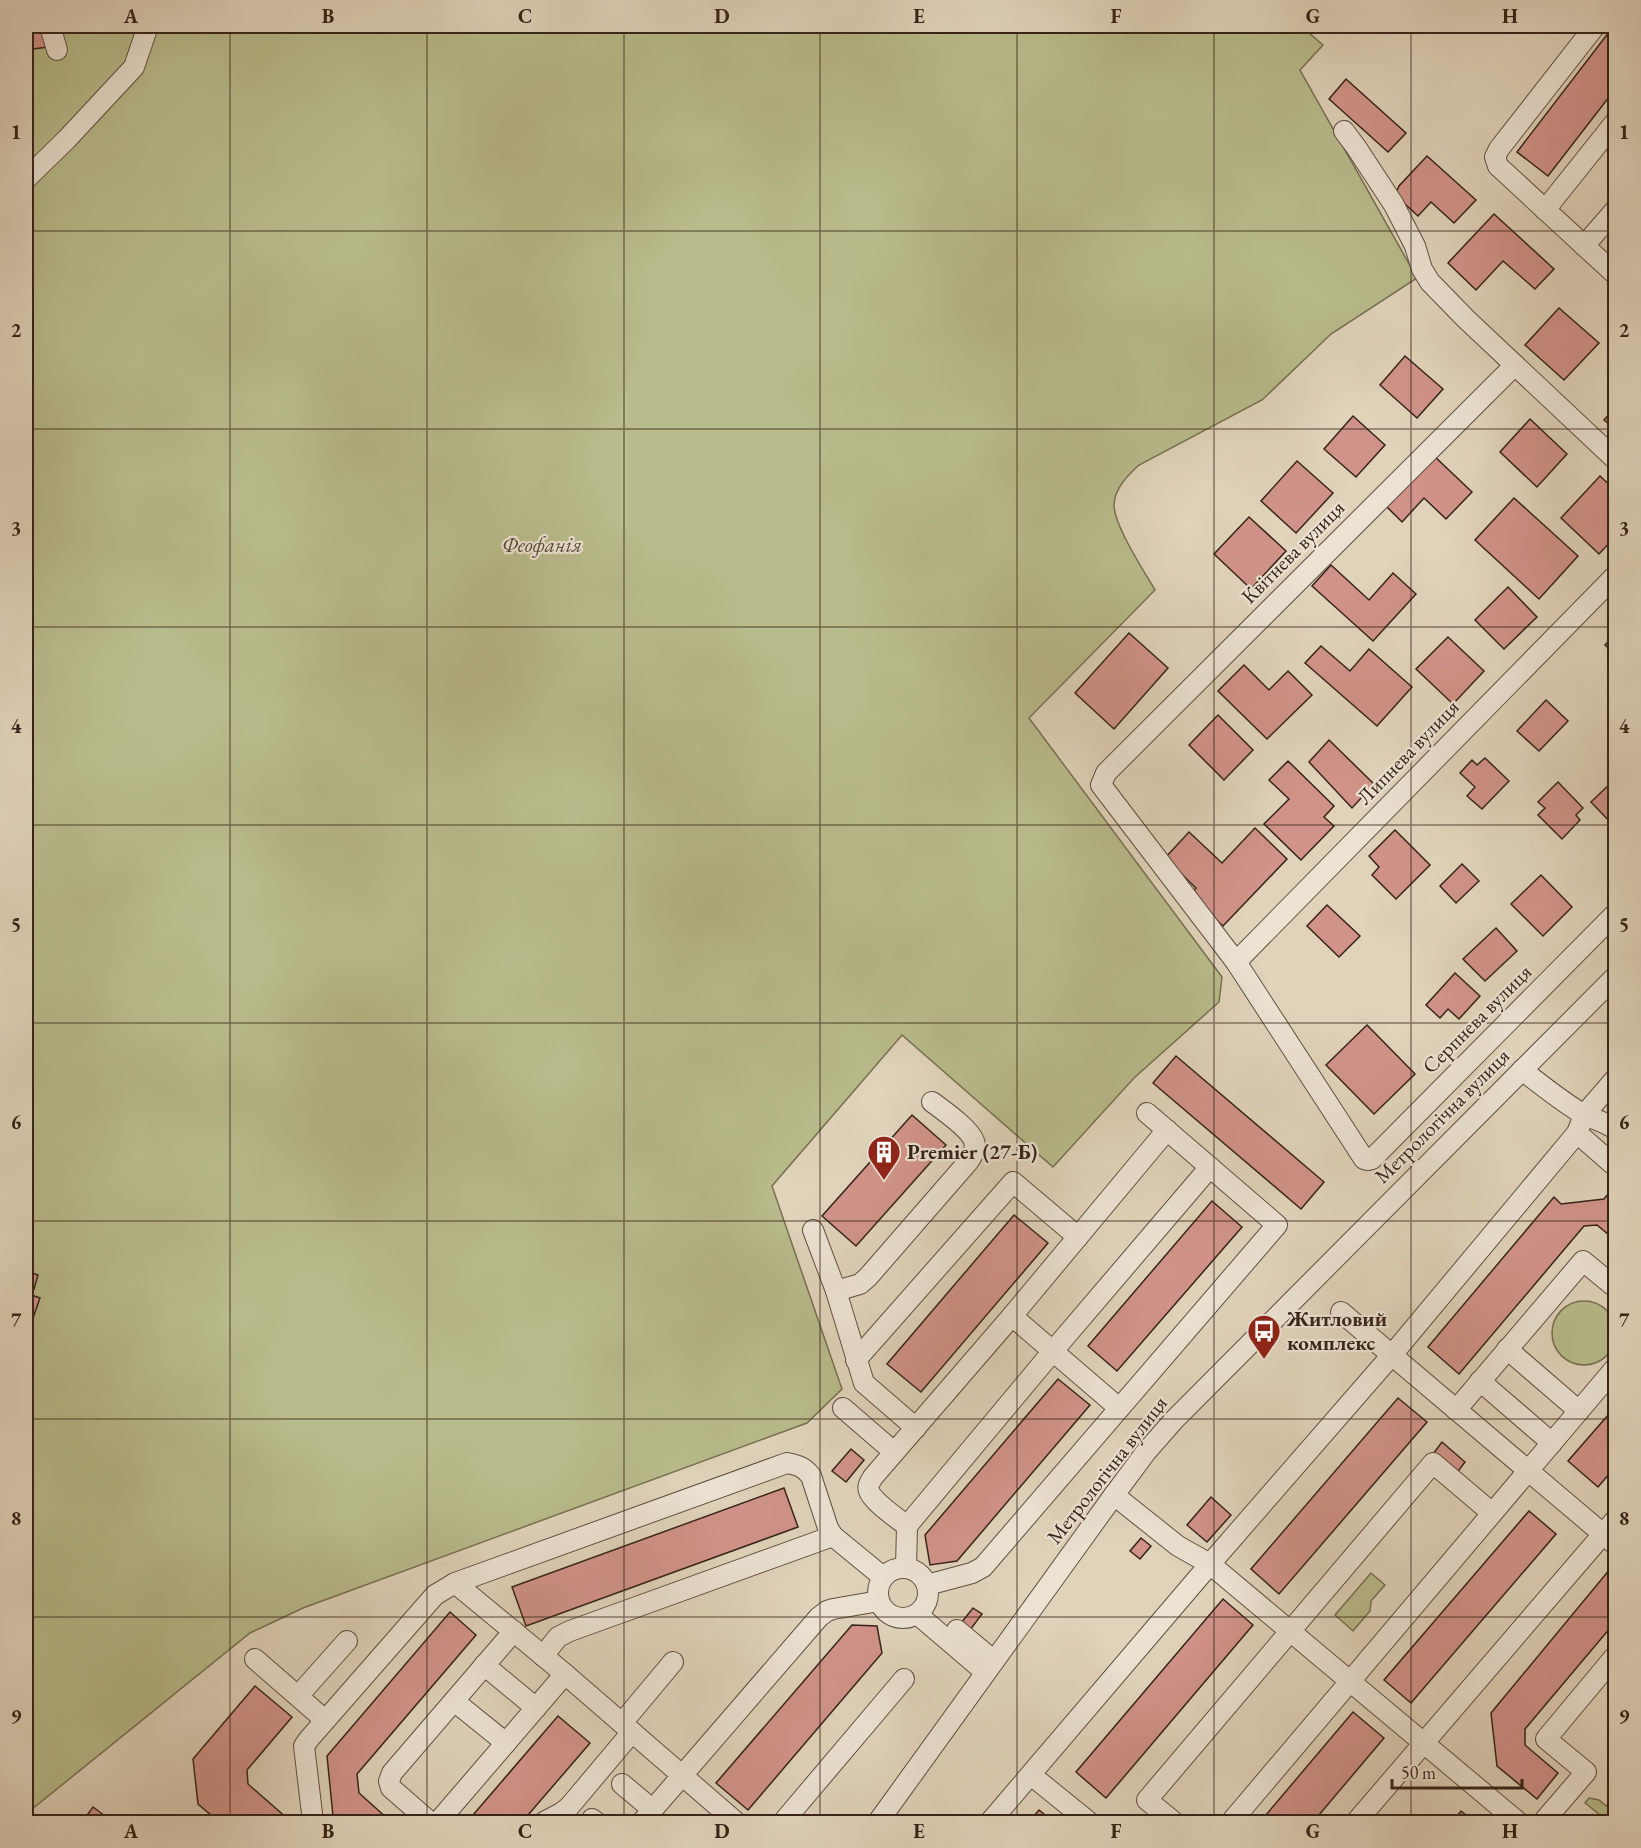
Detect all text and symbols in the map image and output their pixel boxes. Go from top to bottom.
text: A [123,3,139,29]
text: B [322,3,334,29]
text: C [518,3,532,29]
text: D [714,3,730,29]
text: E [913,3,925,29]
text: F [1111,3,1122,29]
text: G [1306,3,1320,29]
text: H [1502,3,1518,29]
text: 1 [11,119,21,145]
text: 1 [1619,119,1629,145]
text: 2 [11,317,22,343]
text: 2 [1619,317,1630,343]
street label: Квітнева вулиця [1235,494,1350,609]
text: 3 [11,515,21,541]
text: 3 [1619,515,1629,541]
park label: Феофанія [502,531,582,558]
street label: Липнева вулиця [1351,693,1465,810]
text: 4 [11,713,22,739]
text: 4 [1619,713,1630,739]
text: 5 [11,911,21,937]
text: 5 [1619,911,1629,937]
street label: Серпнева вулиця [1416,958,1537,1079]
street label: Метрологічна вулиця [1368,1042,1515,1189]
text: 6 [11,1109,22,1135]
text: 6 [1619,1109,1630,1135]
building icon: Premier (27-Б) [866,1134,902,1181]
place label: Premier (27-Б) [907,1138,1037,1165]
place label: Житловий комплекс [1286,1305,1387,1356]
text: 7 [11,1307,22,1333]
text: 7 [1619,1307,1630,1333]
bus stop icon: Житловий комплекс [1246,1313,1282,1360]
street label: Метрологічна вулиця [1040,1390,1173,1549]
text: 8 [11,1505,21,1531]
text: 8 [1619,1505,1629,1531]
text: 9 [11,1703,22,1729]
text: 9 [1619,1703,1630,1729]
scale bar [1392,1752,1522,1790]
text: 50 m [1401,1761,1436,1784]
text: A [123,1818,139,1844]
text: B [322,1818,334,1844]
text: C [518,1818,532,1844]
text: D [714,1818,730,1844]
text: E [913,1818,925,1844]
text: F [1111,1818,1122,1844]
text: G [1306,1818,1320,1844]
text: H [1502,1818,1518,1844]

